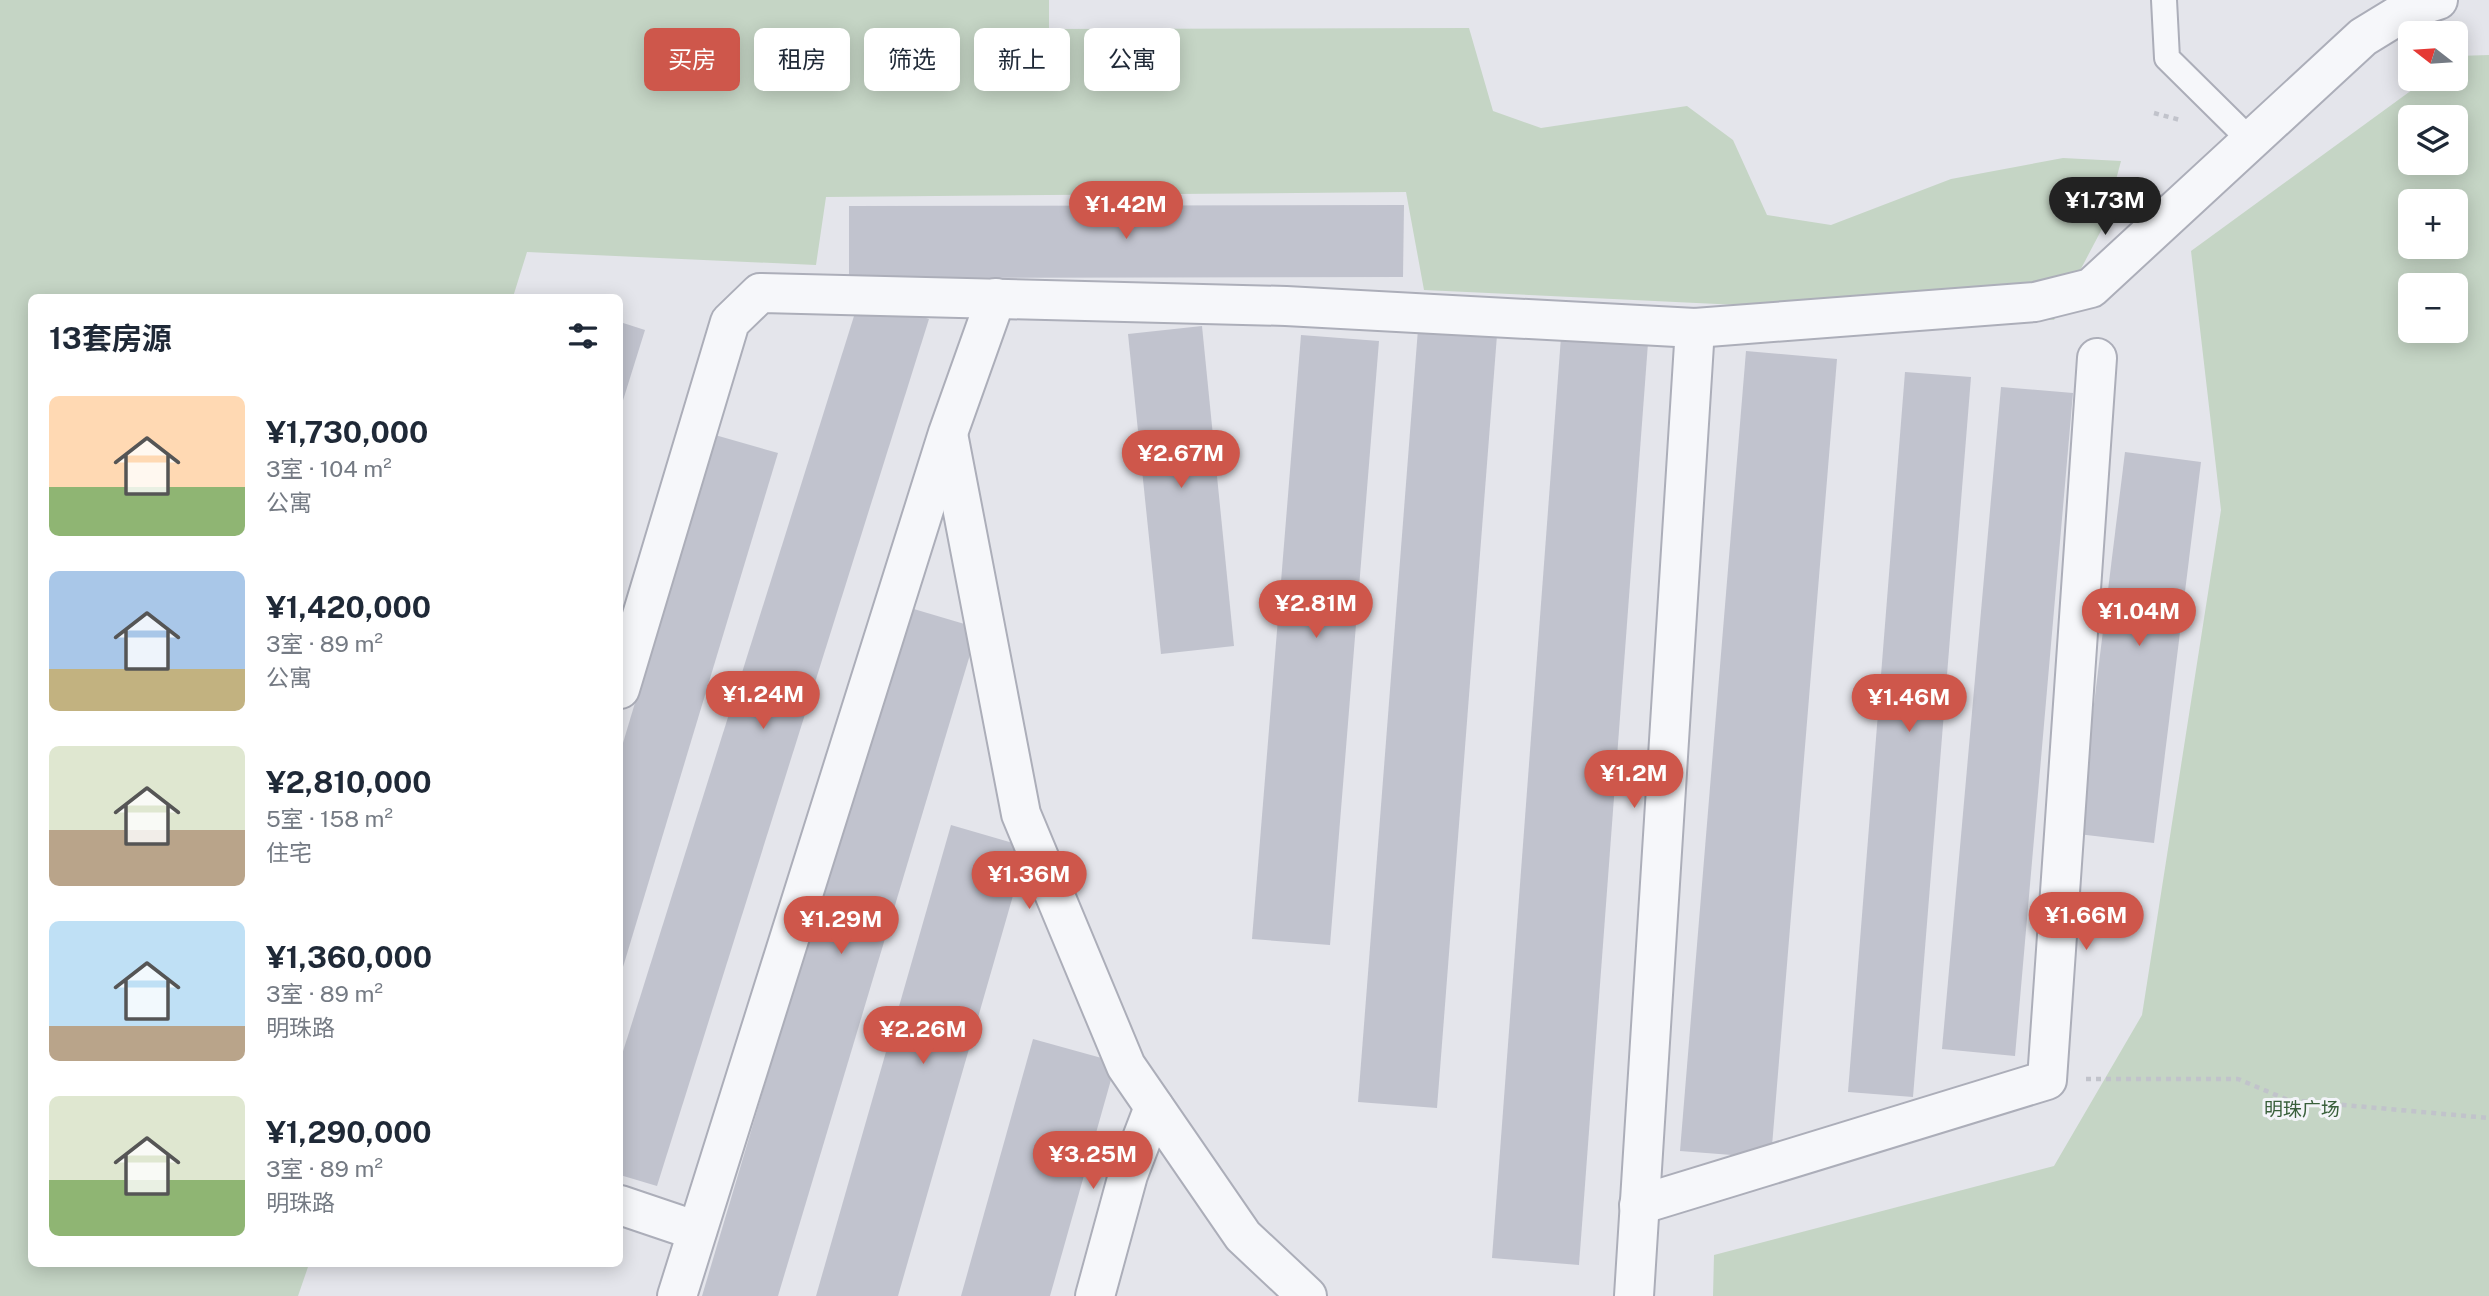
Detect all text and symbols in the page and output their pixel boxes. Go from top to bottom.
north arrow [2398,21,2468,91]
map controls [2398,21,2468,343]
chip: 买房 [644,28,740,91]
chip: 租房 [754,28,850,91]
chip: 筛选 [864,28,960,91]
chip: 新上 [974,28,1070,91]
chip: 公寓 [1084,28,1180,91]
button: layers [2398,105,2468,175]
pin: ¥1.73M [2048,177,2162,237]
pin: ¥1.42M [1069,182,1183,241]
text: ¥1.73M [2065,186,2145,213]
button: + [2398,189,2468,259]
text: ¥1.42M [1085,190,1167,217]
button: − [2398,273,2468,343]
icon: filters [564,317,602,355]
text: 13套房源 [49,320,172,356]
text: ¥1,730,000 [266,414,428,450]
icon: home [105,424,189,508]
pin: ¥2.67M [1124,430,1238,490]
text: ¥2.67M [1138,439,1224,466]
text: 3室 · 104 m² [266,455,392,482]
text: 公寓 [266,489,312,516]
pin: ¥2.81M [1259,580,1373,640]
pin: ¥1.04M [2082,588,2196,648]
text: ¥1,420,000 [266,589,431,625]
text: ¥2.81M [1275,589,1357,616]
text: ¥1.04M [2098,597,2180,624]
icon: home [105,599,189,683]
text: 3室 · 89 m² [266,630,383,657]
text: 公寓 [266,664,312,691]
pin: ¥1.24M [706,672,820,731]
pin: ¥1.46M [1852,674,1966,734]
text: ¥1.24M [722,680,804,707]
text: ¥1.46M [1868,683,1950,710]
pin: ¥1.2M [1585,750,1683,810]
text: ¥1.2M [1600,759,1668,786]
text: ¥2,810,000 [266,764,432,800]
icon: home [105,774,189,858]
text: 5室 · 158 m² [266,805,393,832]
text: 住宅 [266,839,312,866]
pin: ¥1.36M [972,852,1086,911]
text: ¥1.36M [988,860,1070,887]
pin: ¥1.66M [2029,892,2143,952]
pin: ¥1.29M [784,897,898,956]
text: ¥1.66M [2045,901,2127,928]
text: ¥1.29M [800,905,882,932]
text: ¥1,360,000 [266,939,432,975]
icon: home [105,949,189,1033]
text: 3室 · 89 m² [266,980,383,1007]
pin: ¥2.26M [866,1006,980,1066]
text: 明珠路 [266,1014,335,1041]
text: ¥2.26M [879,1015,967,1042]
park label: 明珠广场 [2264,1098,2340,1120]
text: ¥1,290,000 [266,1114,432,1150]
icon: home [105,1124,189,1208]
pin: ¥3.25M [1036,1132,1150,1191]
text: ¥3.25M [1049,1140,1137,1167]
text: 3室 · 89 m² [266,1155,383,1182]
text: 明珠路 [266,1189,335,1216]

